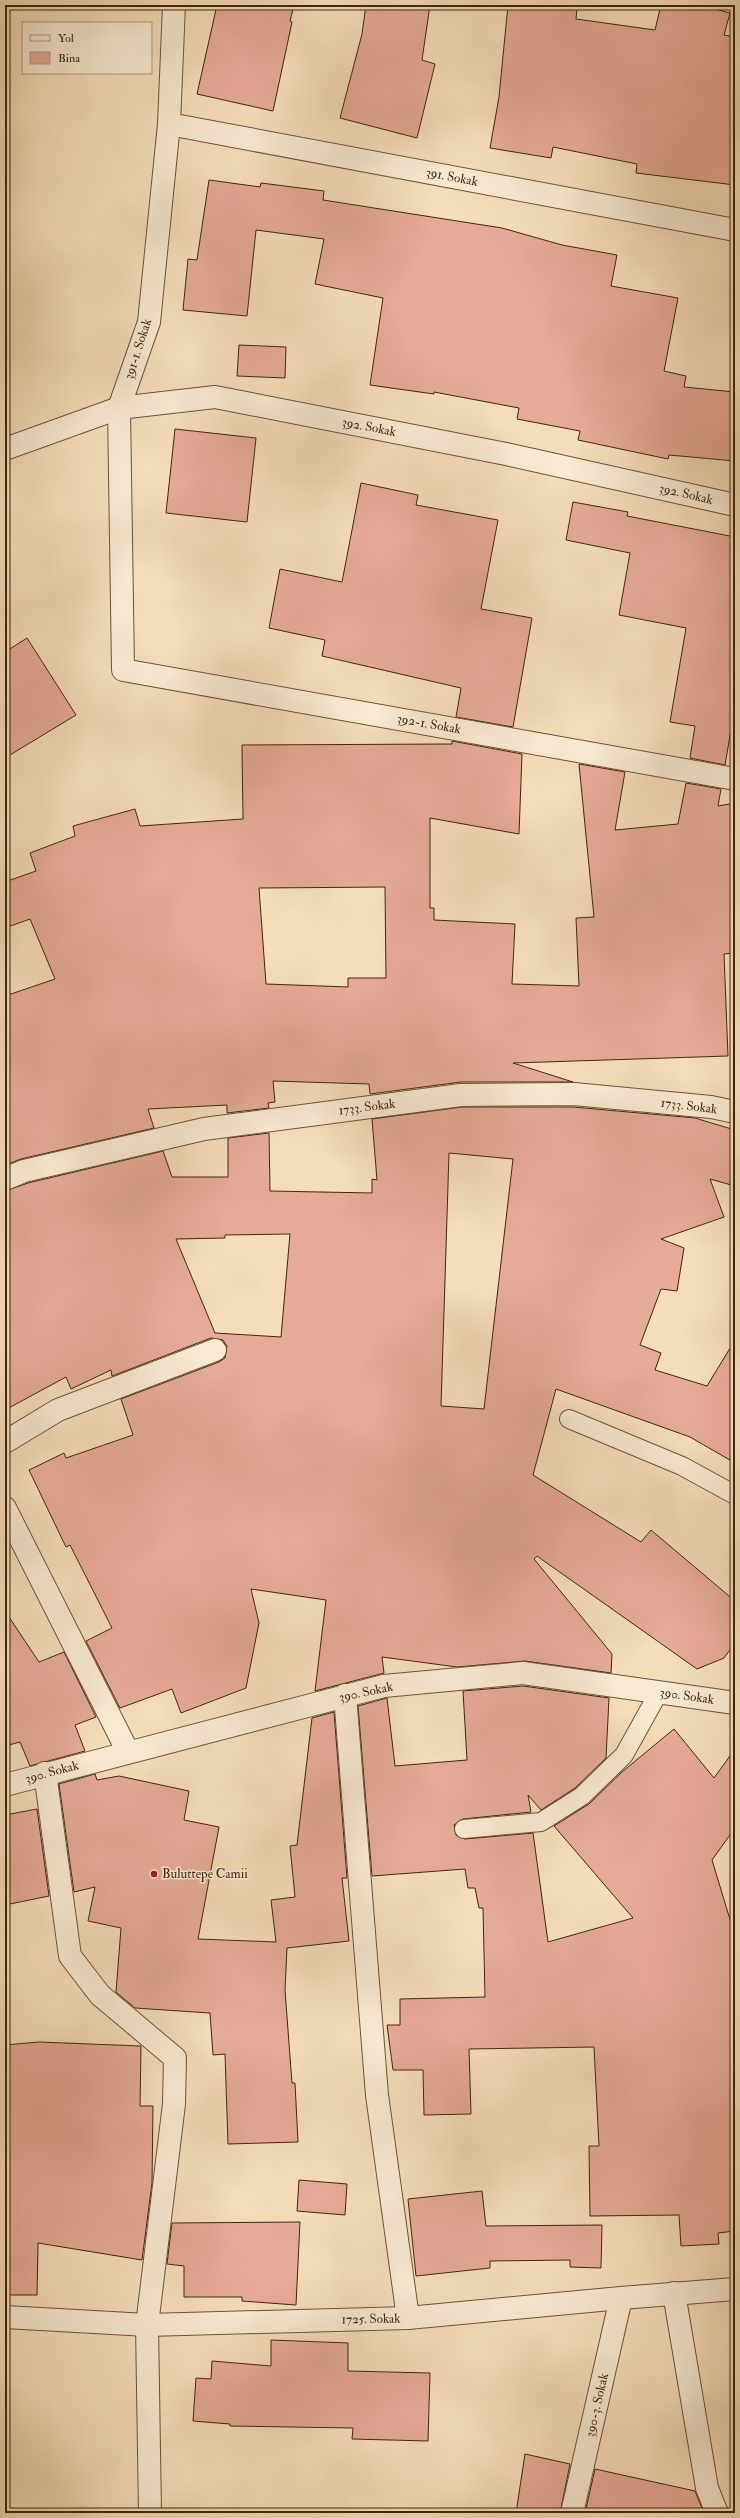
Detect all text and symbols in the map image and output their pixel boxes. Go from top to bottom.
legend [22,22,152,74]
text: Yol [58,31,74,46]
text: Bina [58,51,81,66]
street label: 391. Sokak [425,164,480,190]
street label: 391-1. Sokak [121,316,156,381]
street label: 392. Sokak [341,414,398,440]
street label: 392. Sokak [658,480,715,508]
street label: 392-1. Sokak [396,710,463,738]
street label: 1733. Sokak [338,1095,397,1118]
street label: 1733. Sokak [660,1095,719,1118]
street label: 390. Sokak [338,1678,395,1706]
street label: 390. Sokak [659,1684,716,1708]
street label: 390. Sokak [24,1757,81,1787]
place label: Buluttepe Camii [162,1866,248,1883]
marker: Buluttepe Camii [149,1869,159,1879]
street label: 1725. Sokak [341,2310,401,2328]
street label: 390-3. Sokak [582,2371,612,2439]

